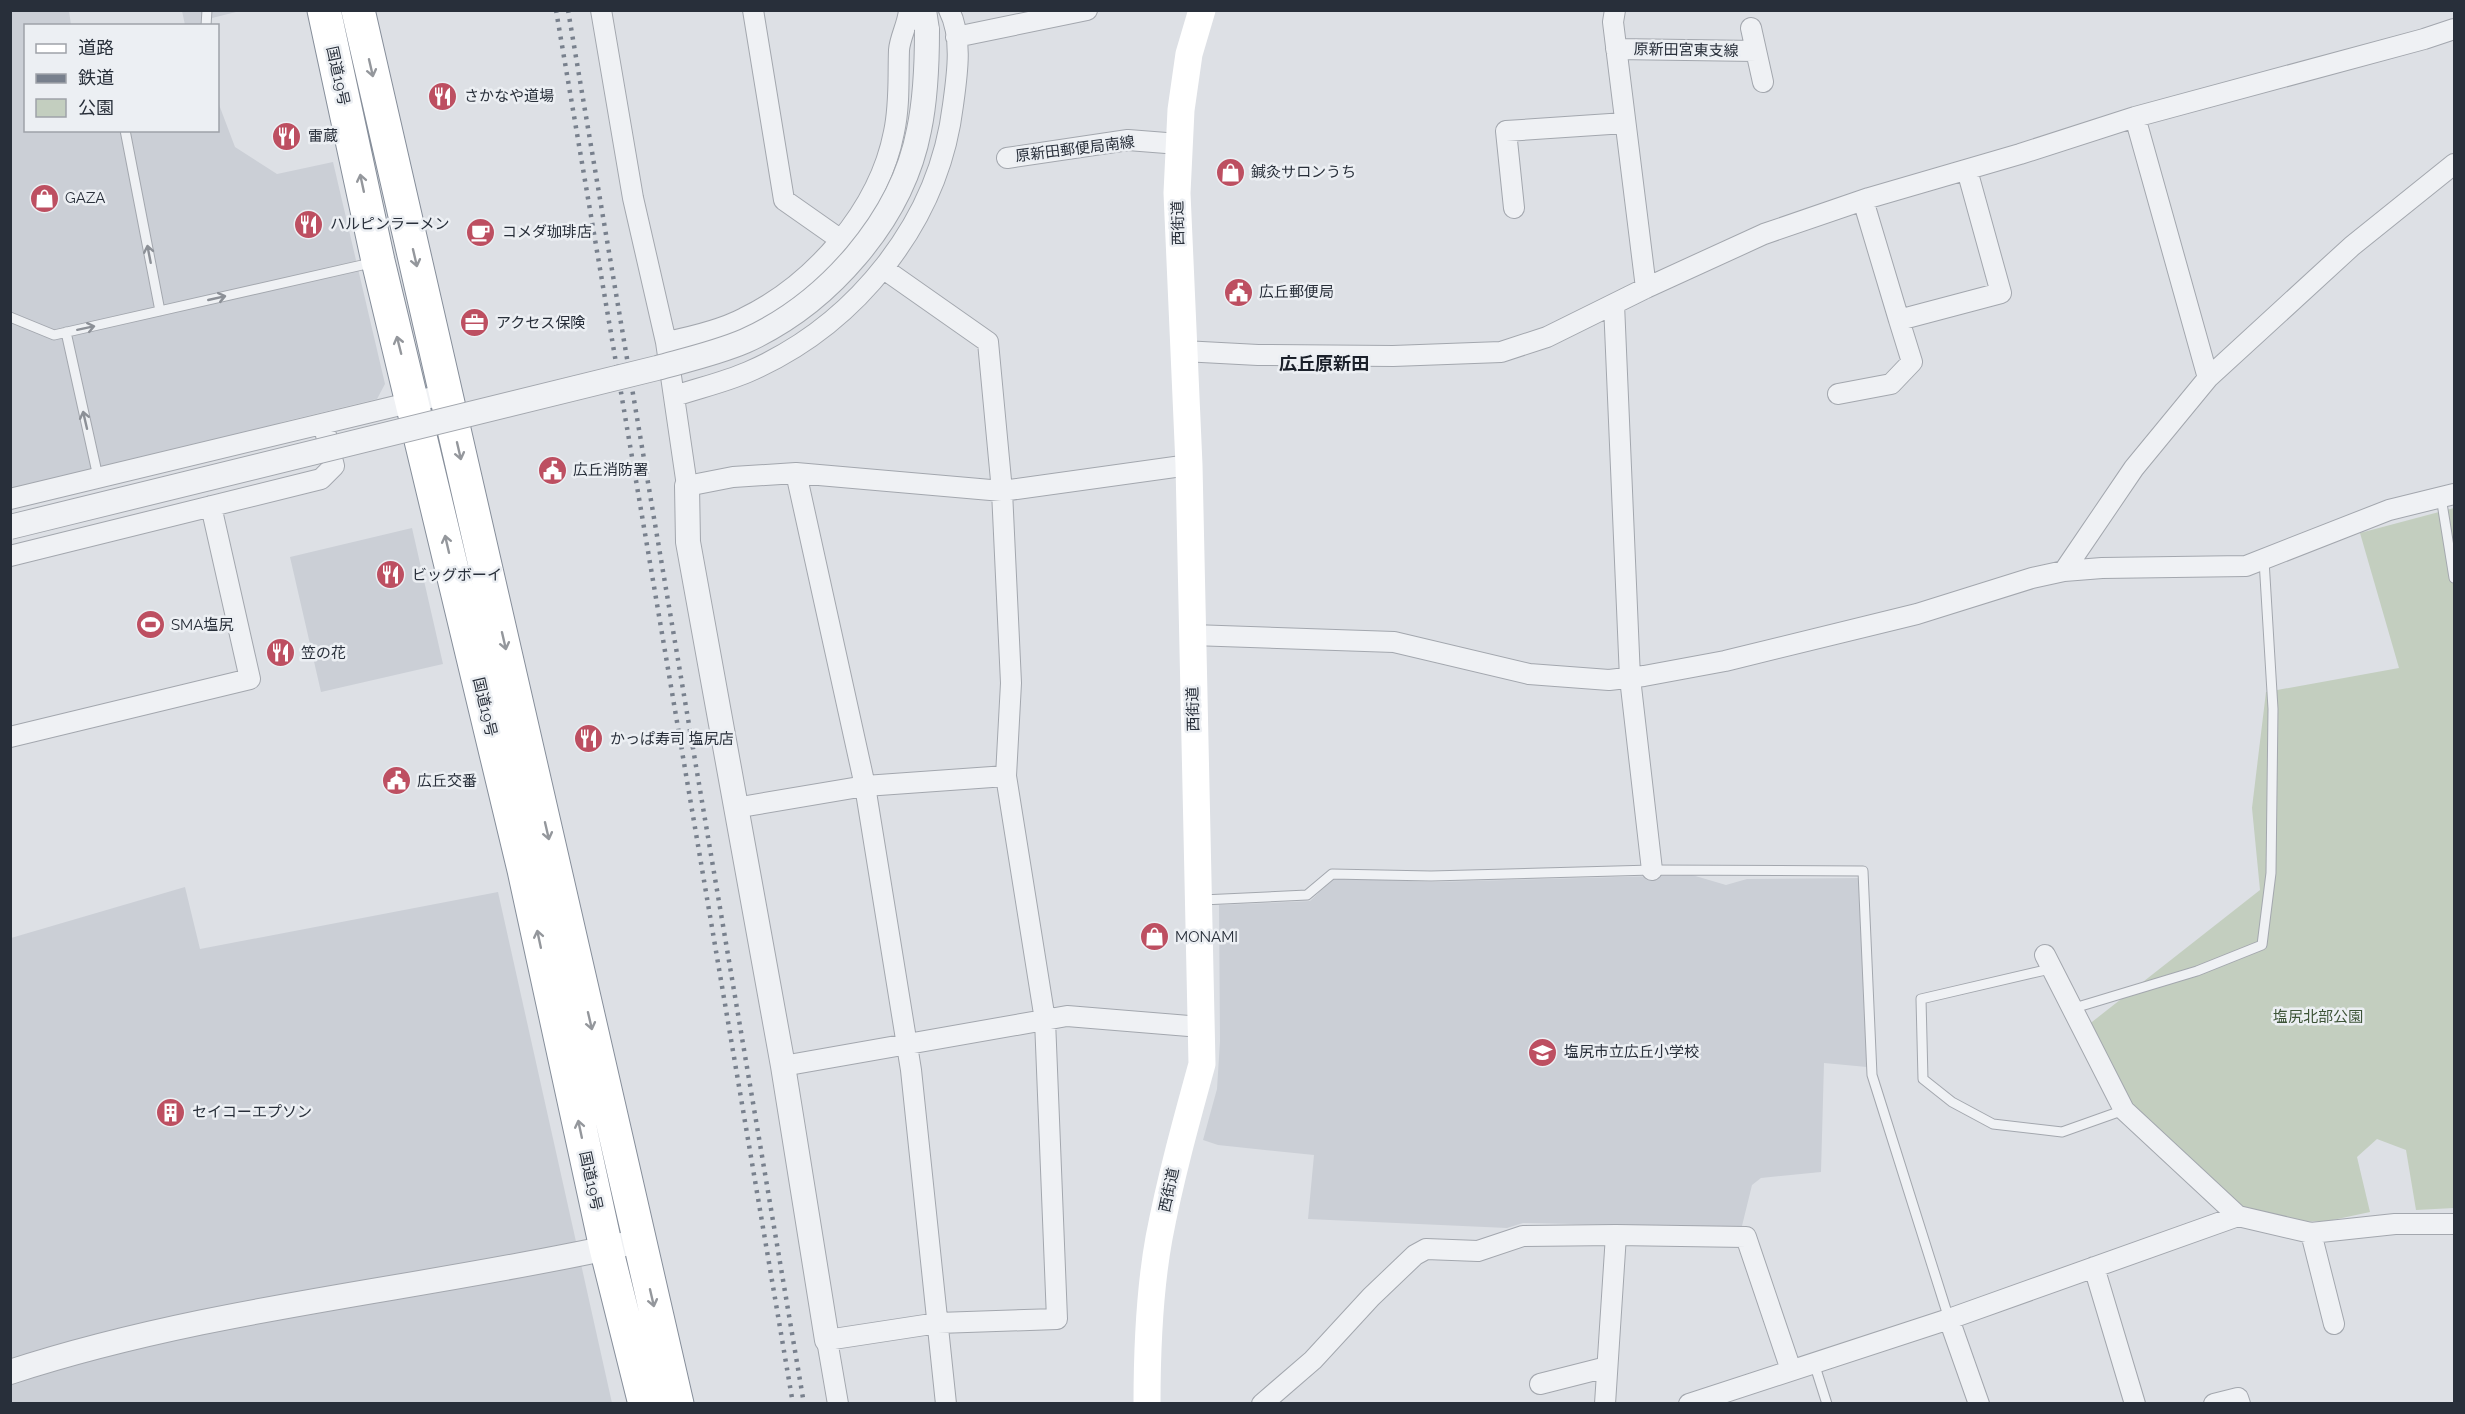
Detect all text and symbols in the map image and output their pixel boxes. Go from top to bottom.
legend [24,24,219,132]
text: 道路 [78,37,114,58]
street label: 原新田宮東支線 [1633,40,1739,60]
street label: 国道19号 [323,45,353,107]
one-way arrow [366,58,378,77]
text: 鉄道 [78,67,114,88]
restaurant icon: さかなや道場 [427,80,459,112]
place label: さかなや道場 [464,87,554,105]
text: 公園 [78,97,114,118]
restaurant icon: 雷蔵 [271,120,303,152]
place label: 雷蔵 [308,127,338,145]
street label: 原新田郵便局南線 [1014,133,1136,165]
shop icon: 鍼灸サロンうち [1214,156,1246,188]
place label: 鍼灸サロンうち [1251,163,1356,181]
one-way arrow [355,174,367,193]
shop icon: GAZA [28,182,60,214]
place label: GAZA [65,189,105,207]
street label: 西街道 [1169,200,1187,246]
restaurant icon: ハルピンラーメン [293,208,325,240]
place label: ハルピンラーメン [330,215,449,233]
cafe icon: コメダ珈琲店 [465,216,497,248]
place label: コメダ珈琲店 [502,223,592,241]
one-way arrow [143,244,154,264]
one-way arrow [409,248,421,267]
public building icon: 広丘郵便局 [1222,276,1254,308]
place label: 広丘郵便局 [1259,283,1334,301]
one-way arrow [206,292,226,303]
office icon: アクセス保険 [459,307,491,339]
place label: アクセス保険 [496,314,585,332]
one-way arrow [75,322,95,333]
one-way arrow [393,336,405,355]
district label: 広丘原新田 [1279,353,1369,374]
one-way arrow [79,411,90,430]
one-way arrow [453,441,465,460]
public building icon: 広丘消防署 [536,454,568,486]
place label: 広丘消防署 [573,461,648,479]
one-way arrow [440,535,452,554]
restaurant icon: ビッグボーイ [375,559,407,591]
place label: ビッグボーイ [412,566,502,584]
sports icon: SMA塩尻 [134,609,166,641]
place label: SMA塩尻 [171,616,233,634]
one-way arrow [499,631,510,650]
restaurant icon: 笠の花 [264,637,296,669]
place label: 笠の花 [301,644,346,662]
street label: 国道19号 [469,676,501,738]
street label: 西街道 [1184,686,1202,732]
restaurant icon: かっぱ寿司 塩尻店 [573,723,605,755]
place label: かっぱ寿司 塩尻店 [610,730,734,748]
public building icon: 広丘交番 [380,765,412,797]
place label: 広丘交番 [417,772,477,790]
one-way arrow [541,821,553,840]
shop icon: MONAMI [1138,921,1170,953]
place label: MONAMI [1175,928,1238,946]
one-way arrow [533,929,544,949]
park label: 塩尻北部公園 [2273,1008,2363,1026]
one-way arrow [584,1012,596,1031]
school or university icon: 塩尻市立広丘小学校 [1527,1036,1559,1068]
place label: 塩尻市立広丘小学校 [1564,1043,1699,1061]
building icon: セイコーエプソン [155,1096,187,1128]
place label: セイコーエプソン [192,1103,312,1121]
one-way arrow [574,1120,585,1140]
street label: 国道19号 [576,1150,606,1212]
street label: 西街道 [1156,1166,1182,1214]
one-way arrow [647,1287,658,1307]

